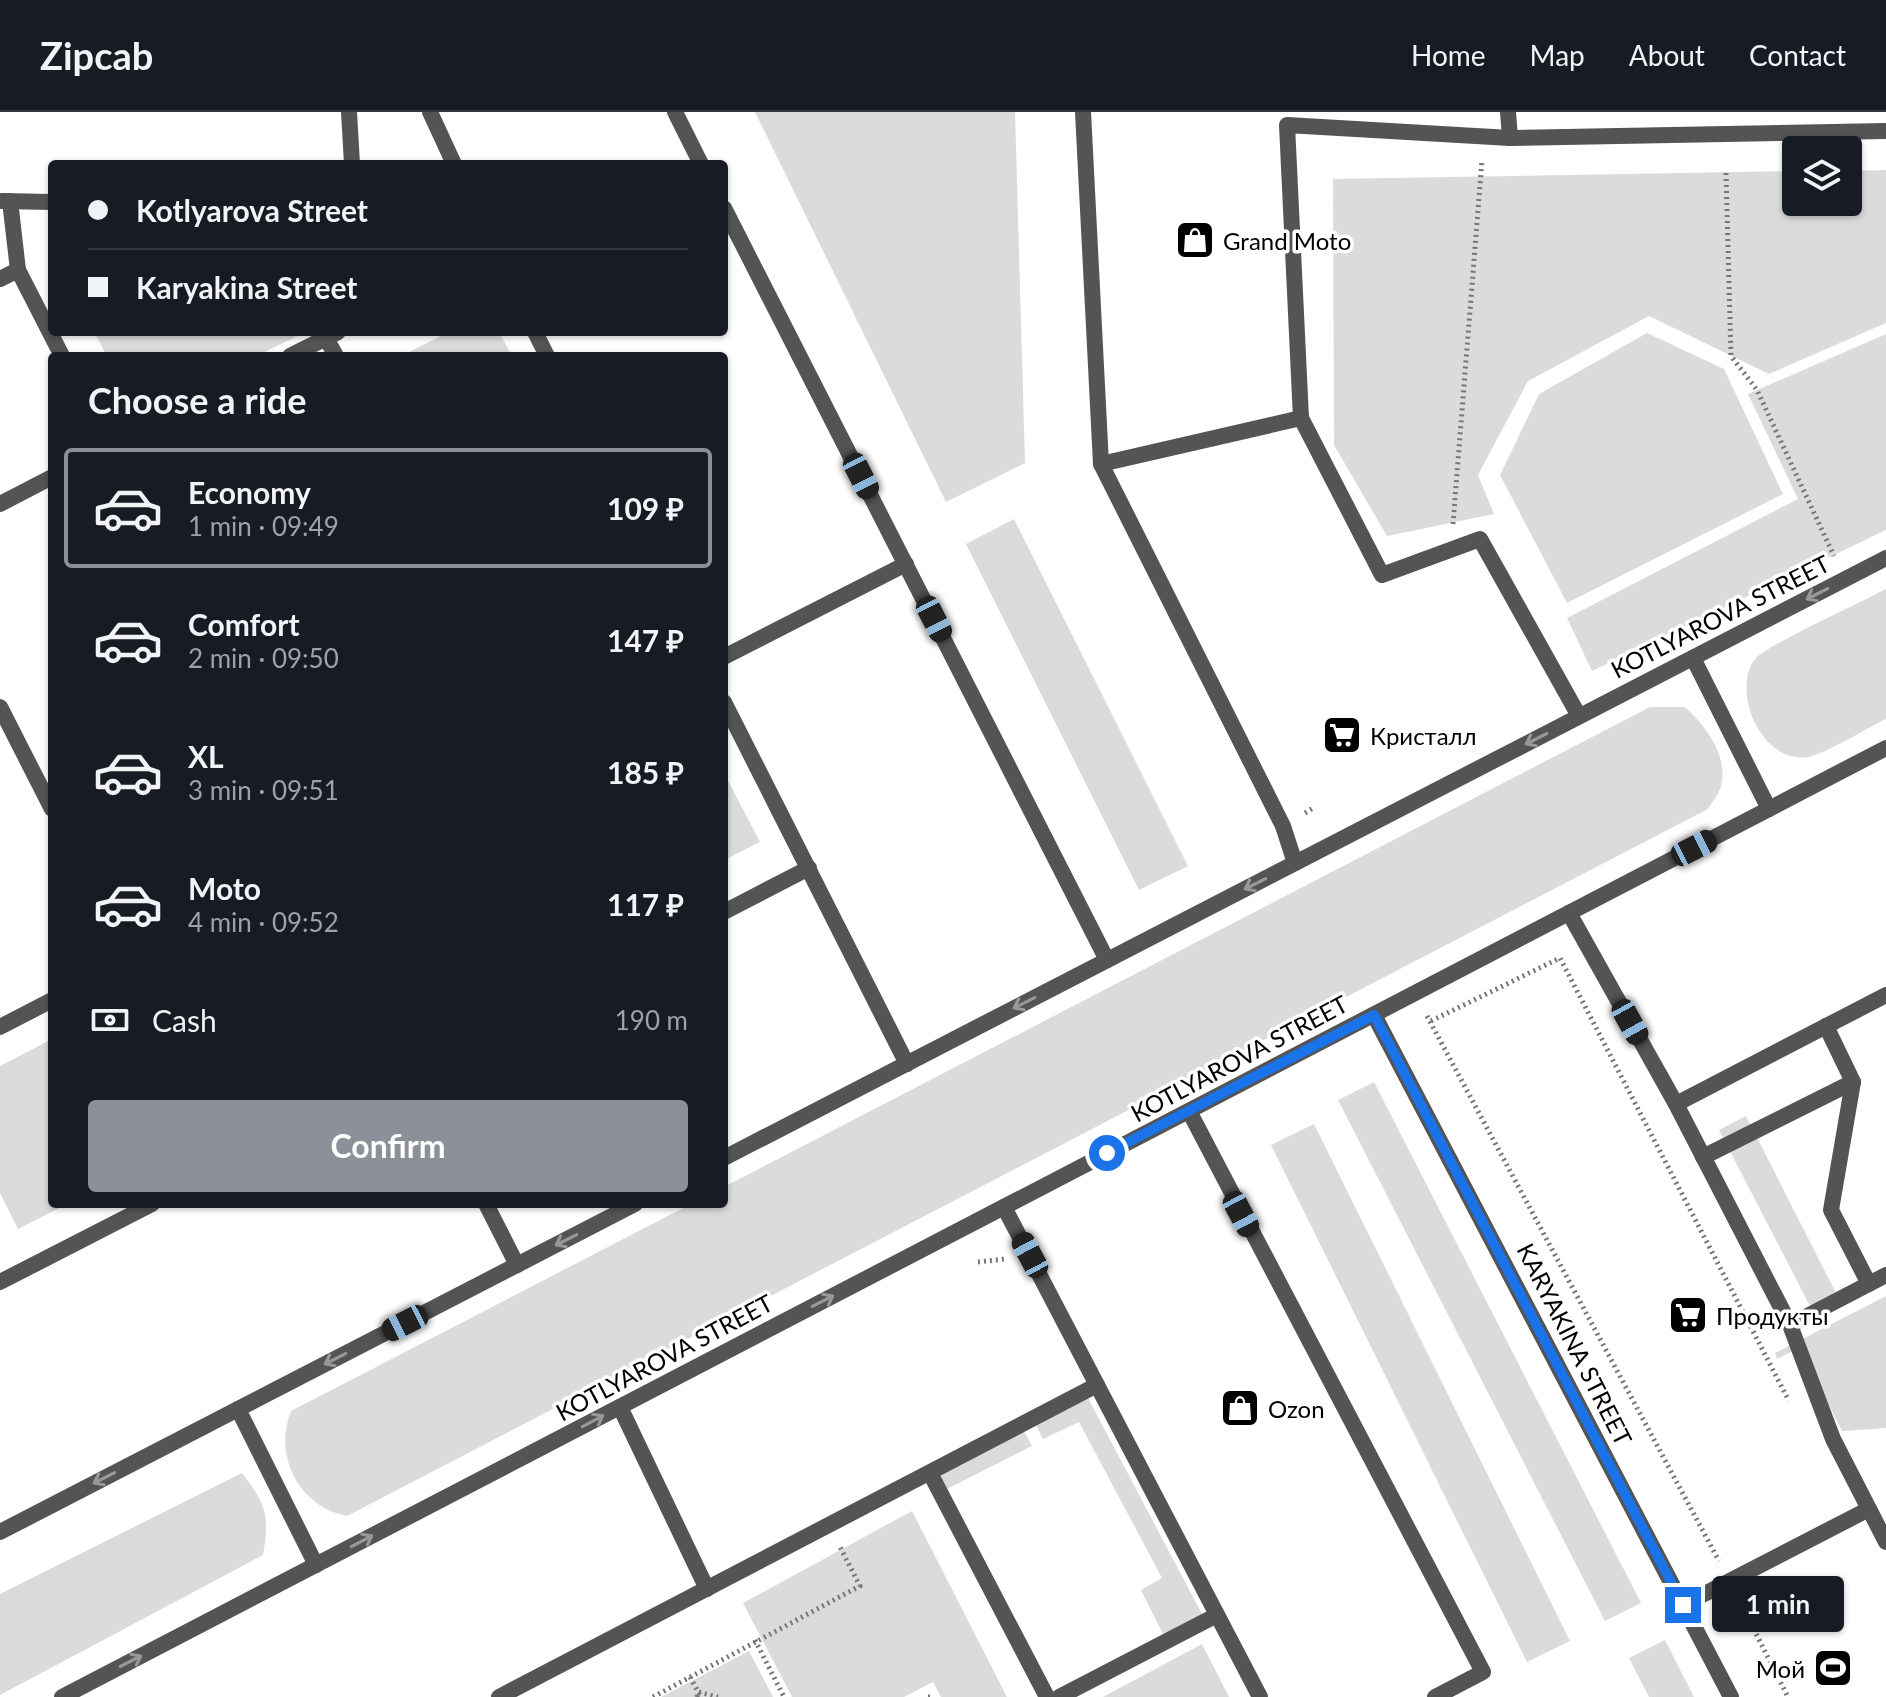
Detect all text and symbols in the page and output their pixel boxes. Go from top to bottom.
text: Zipcab [40,32,153,78]
text: Home [1411,38,1486,72]
text: Map [1530,38,1585,72]
text: About [1629,38,1705,72]
text: Contact [1749,38,1846,72]
map controls [1782,136,1862,216]
button: layers [1782,136,1862,216]
text: Kotlyarova Street [136,192,368,228]
shop icon: Grand Moto [1174,219,1216,261]
place label: Grand Moto [1223,226,1351,255]
text: Karyakina Street [136,269,358,305]
text: Choose a ride [88,378,307,422]
car [839,449,883,503]
icon: car [92,472,164,544]
text: Economy [188,474,311,510]
text: 109 ₽ [607,490,684,526]
text: 1 min · 09:49 [188,510,339,542]
street label: KOTLYAROVA STREET [1606,548,1834,684]
one-way arrow [1805,586,1829,602]
car [912,592,956,646]
icon: car [92,604,164,676]
text: Comfort [188,606,300,642]
text: 147 ₽ [607,622,684,658]
text: 2 min · 09:50 [188,642,339,674]
supermarket icon: Кристалл [1321,714,1363,756]
place label: Кристалл [1370,721,1477,750]
one-way arrow [1525,731,1548,747]
icon: car [92,736,164,808]
text: XL [188,738,224,774]
text: 185 ₽ [607,754,684,790]
text: 3 min · 09:51 [188,774,339,806]
car [1667,826,1721,870]
icon: car [92,868,164,940]
text: Moto [188,870,261,906]
one-way arrow [1244,876,1268,892]
text: 117 ₽ [607,886,684,922]
text: 4 min · 09:52 [188,906,339,938]
street label: KOTLYAROVA STREET [1126,989,1352,1127]
one-way arrow [1013,995,1036,1011]
car [1608,995,1652,1049]
icon: cash [88,998,132,1042]
text: Cash [152,1002,217,1038]
text: 190 m [615,1004,688,1036]
button: Confirm [88,1100,688,1192]
route start [1089,1135,1125,1171]
car [1219,1187,1263,1241]
car [1008,1228,1052,1282]
one-way arrow [554,1232,578,1248]
street label: KARYAKINA STREET [1512,1238,1638,1450]
street label: KOTLYAROVA STREET [551,1288,777,1426]
one-way arrow [811,1292,835,1308]
supermarket icon: Продукты [1667,1294,1709,1336]
car [378,1301,432,1345]
place label: Продукты [1716,1301,1829,1330]
one-way arrow [323,1352,347,1367]
shop icon: Ozon [1219,1387,1261,1429]
place label: Ozon [1268,1394,1325,1423]
one-way arrow [580,1413,604,1428]
one-way arrow [92,1471,116,1487]
one-way arrow [350,1533,374,1549]
callout: 1 min [1711,1577,1843,1633]
route end [1665,1587,1701,1623]
text: 1 min [1746,1588,1810,1620]
sports icon: Мой [1812,1647,1854,1689]
one-way arrow [119,1653,143,1668]
place label: Мой [1756,1654,1805,1683]

